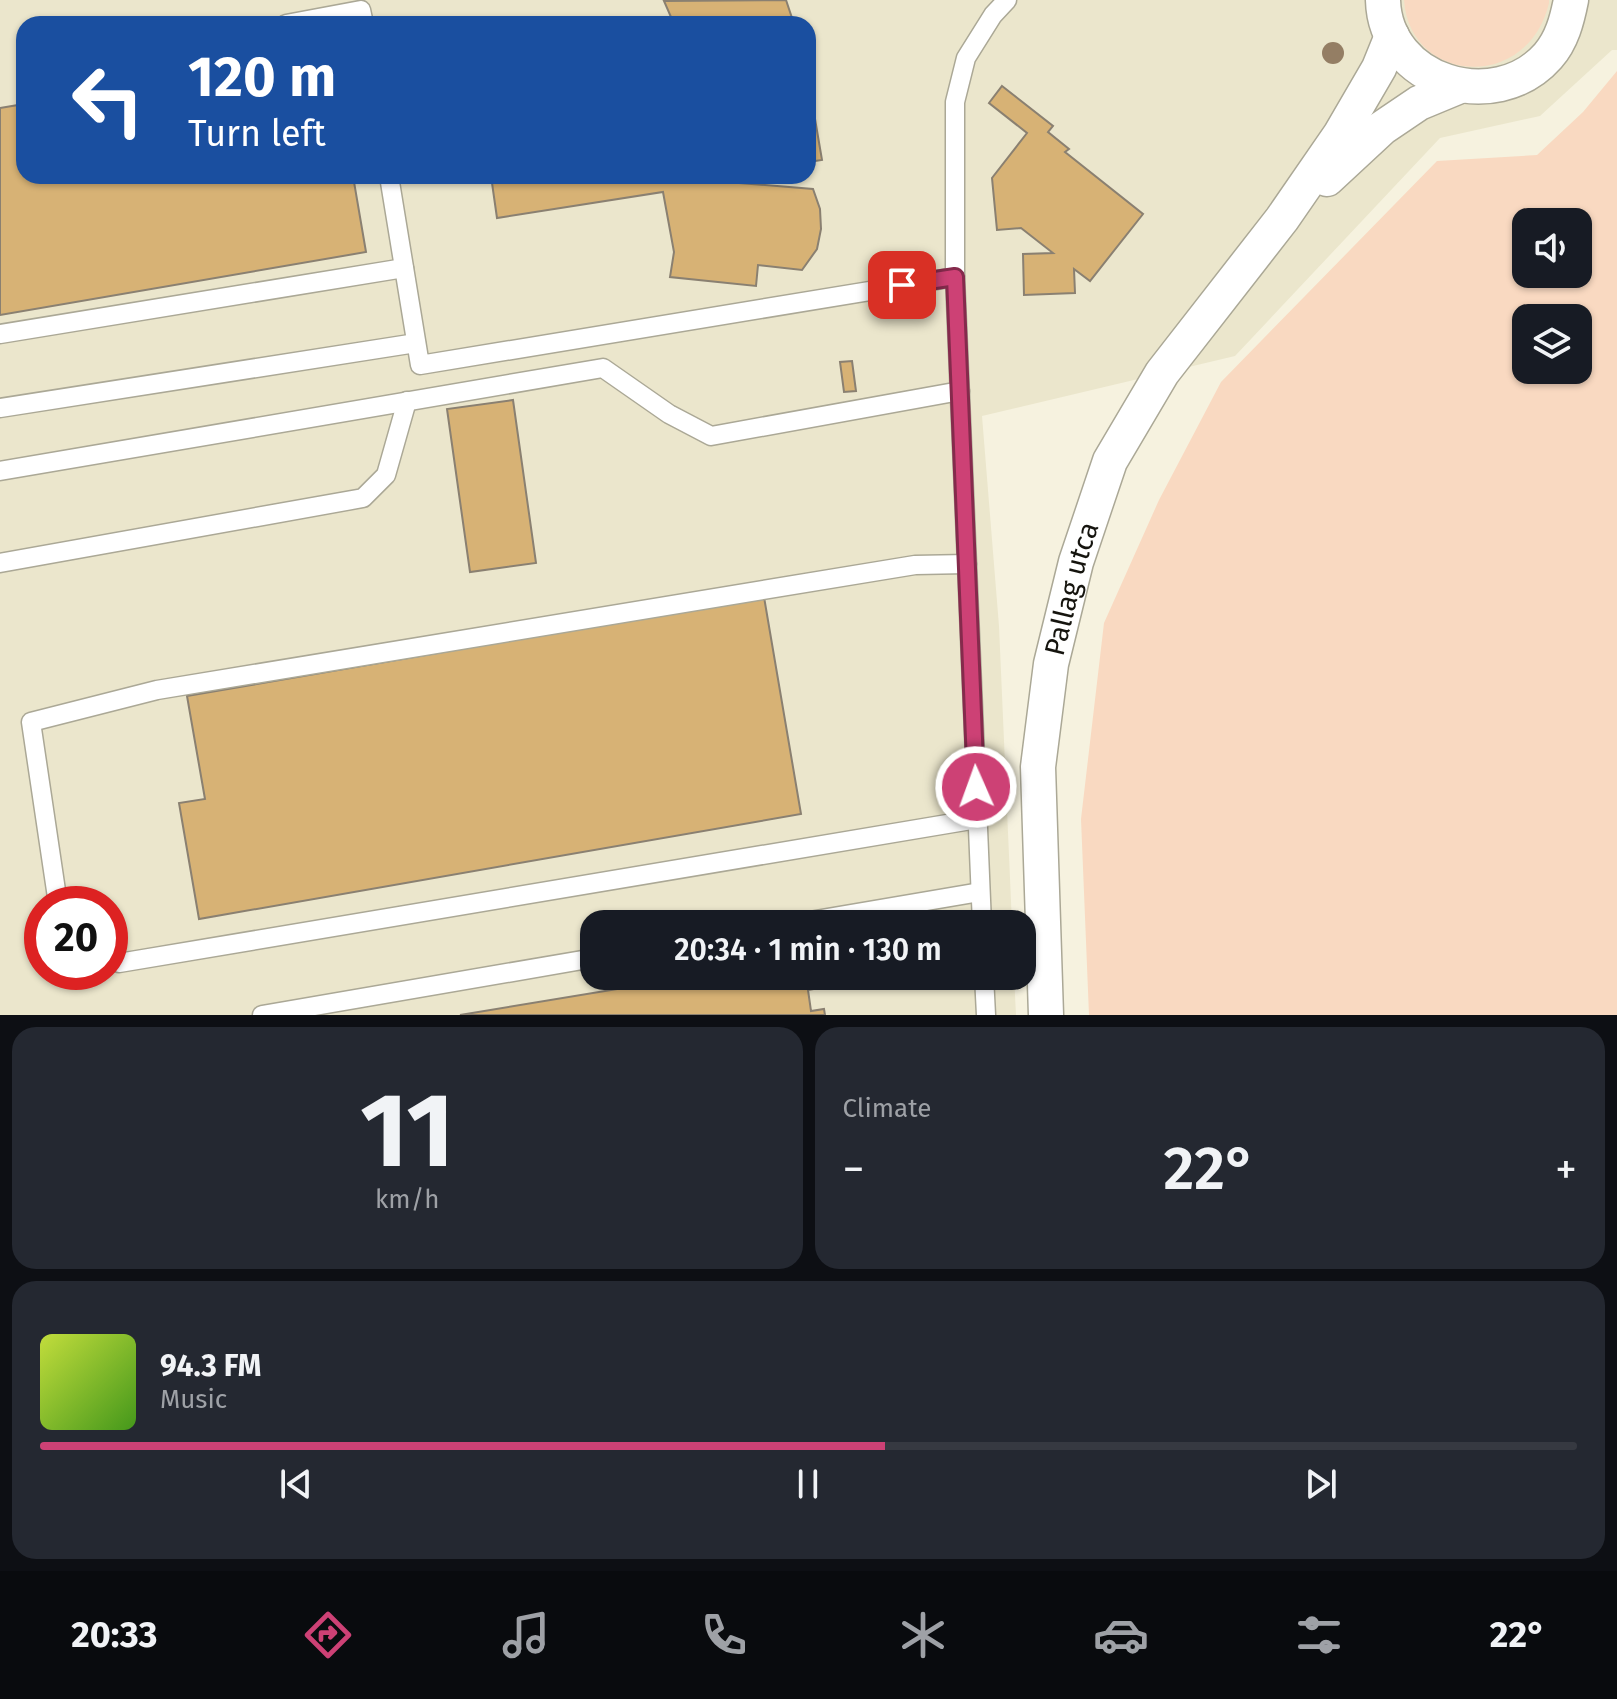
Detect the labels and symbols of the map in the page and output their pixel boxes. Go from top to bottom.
pin [868,251,936,319]
street label: Pallag utca [1037,517,1105,659]
position arrow [934,745,1018,829]
speed limit sign: 20 [24,886,128,990]

